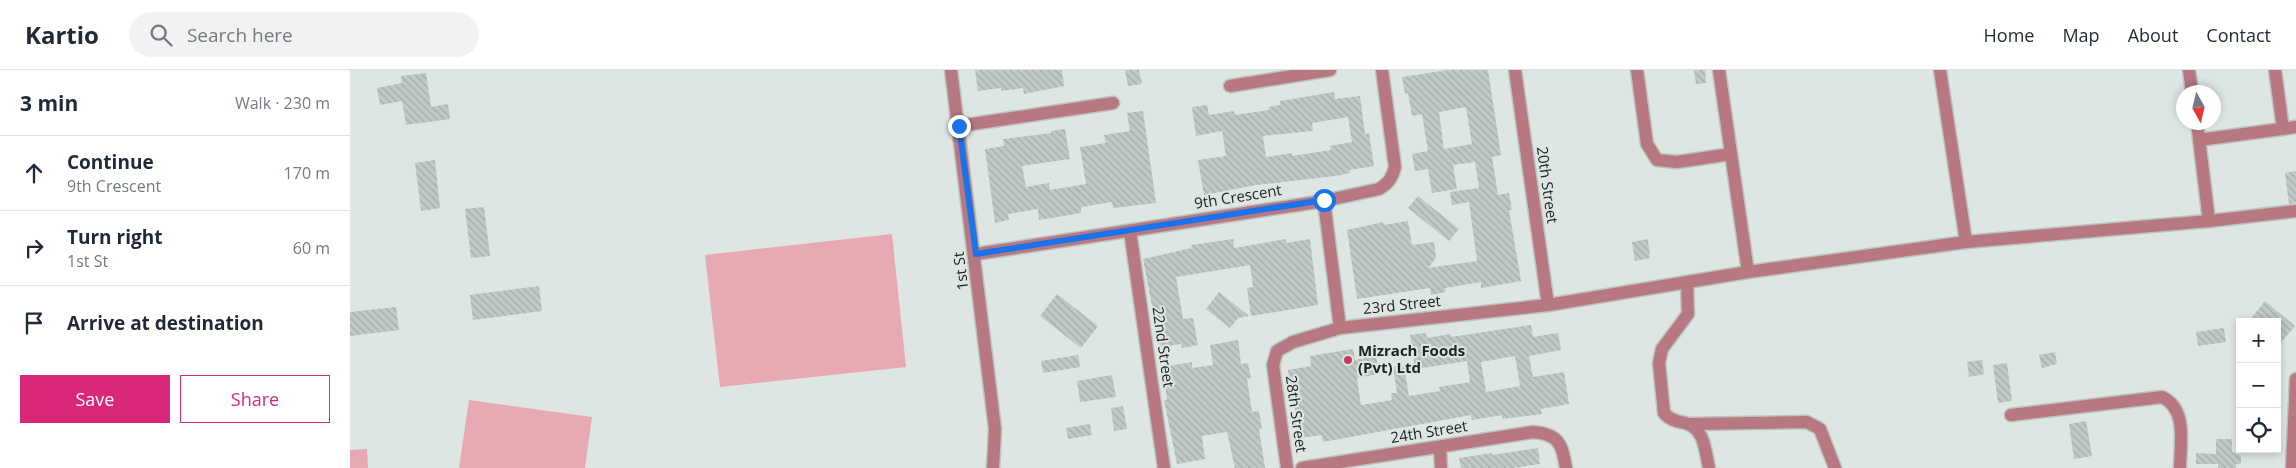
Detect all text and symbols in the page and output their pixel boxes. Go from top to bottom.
search box [129,12,479,57]
text: Kartio [25,18,99,51]
icon: search [147,21,175,49]
text: Search here [187,22,293,48]
text: Home [1984,23,2034,47]
text: Map [2062,23,2100,47]
text: About [2128,23,2178,47]
text: Contact [2206,23,2271,47]
north arrow [2176,85,2221,130]
text: 3 min [20,89,78,117]
text: Walk · 230 m [235,92,330,114]
route end [948,115,971,138]
street label: 20th Street [1533,145,1563,225]
text: Continue [67,149,154,175]
icon: ahead [20,159,48,187]
text: 170 m [284,162,330,184]
text: 9th Crescent [67,175,161,197]
street label: 9th Crescent [1193,179,1283,213]
route start [1313,189,1336,212]
text: Turn right [67,224,162,250]
icon: right [20,234,48,262]
text: 60 m [293,237,330,259]
text: 1st St [67,250,108,272]
street label: 1st St [948,251,972,291]
street label: 23rd Street [1362,290,1442,318]
street label: 22nd Street [1148,305,1180,389]
icon: arrive [20,309,48,337]
text: Arrive at destination [67,310,264,336]
map controls [2236,318,2281,453]
button: + [2236,318,2281,363]
place label: Mizrach Foods (Pvt) Ltd [1358,340,1465,377]
marker: Mizrach Foods (Pvt) Ltd [1342,354,1354,366]
button: − [2236,363,2281,408]
street label: 28th Street [1282,374,1312,454]
button: Save [20,375,170,423]
button: Share [180,375,330,423]
button: locate [2236,408,2281,453]
street label: 24th Street [1389,415,1469,447]

